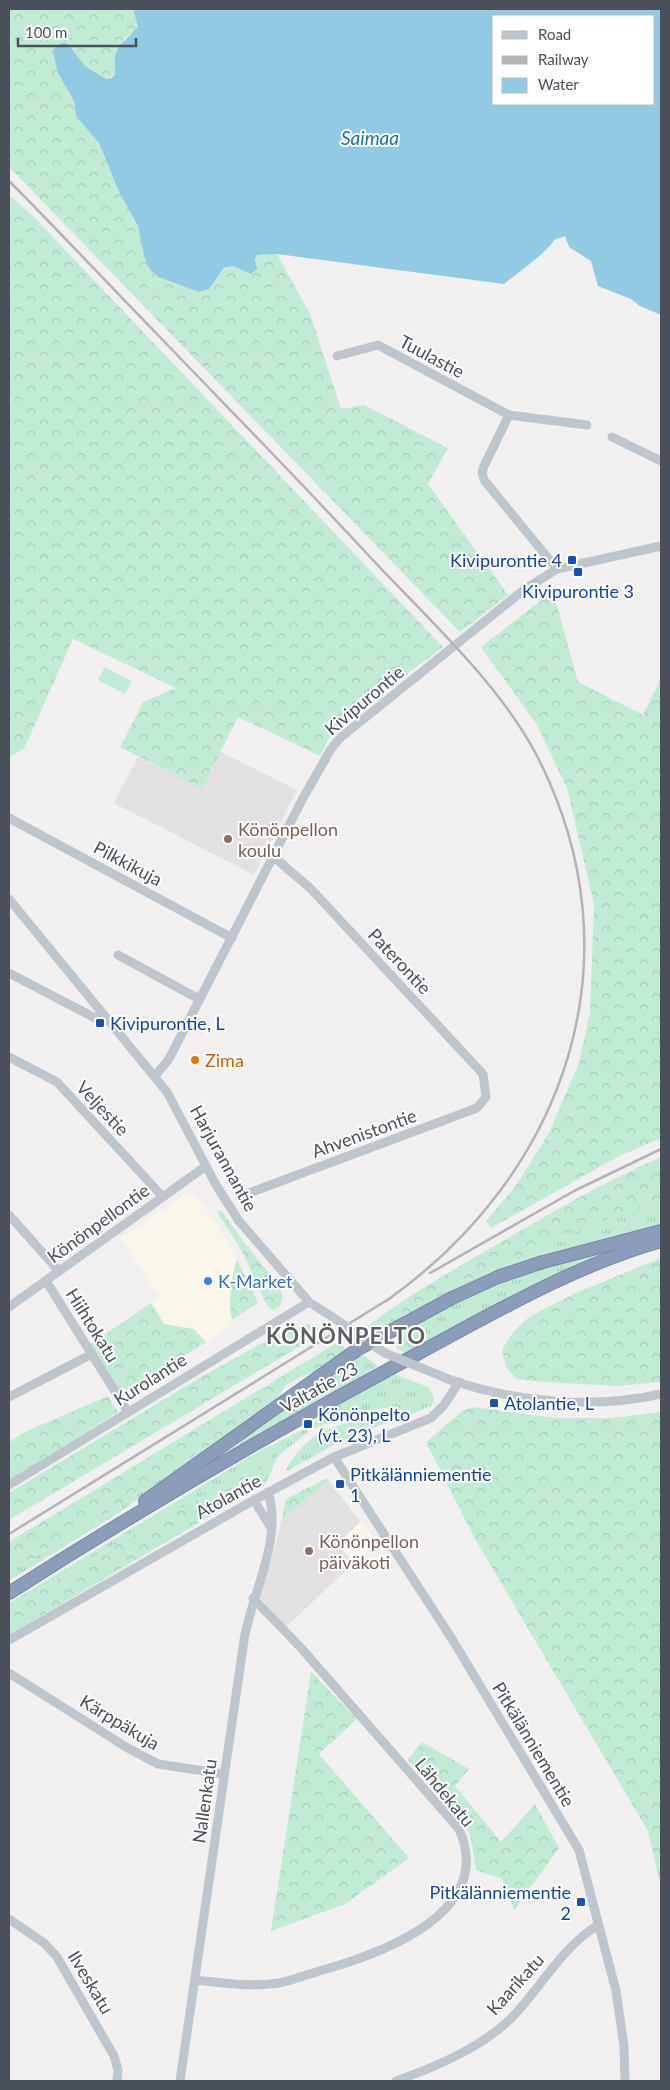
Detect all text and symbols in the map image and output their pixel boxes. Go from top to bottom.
scale bar [18,15,135,47]
legend [492,15,655,105]
text: 100 m [25,23,67,41]
text: Road [538,25,571,43]
text: Railway [538,50,589,68]
text: Water [538,75,579,93]
water label: Saimaa [341,126,399,149]
street label: Tuulastie [396,330,468,382]
place label: Kivipurontie 4 [450,549,562,571]
marker: Kivipurontie 4 [566,554,578,566]
marker: Kivipurontie 3 [572,566,584,578]
place label: Kivipurontie 3 [522,580,634,602]
street label: Kivipurontie [320,660,408,740]
place label: Könönpellon koulu [238,818,338,861]
marker: Könönpellon koulu [222,833,234,845]
street label: Pilkkikuja [90,836,166,890]
street label: Paterontie [364,923,436,999]
place label: Kivipurontie, L [110,1012,225,1034]
marker: Kivipurontie, L [94,1017,106,1029]
place label: Zima [205,1049,244,1071]
marker: Zima [189,1054,201,1066]
street label: Veljestie [72,1076,134,1140]
street label: Harjurannantie [186,1101,262,1215]
street label: Ahvenistontie [309,1104,419,1162]
street label: Könönpellontie [43,1179,153,1267]
place label: K-Market [218,1270,293,1292]
marker: K-Market [202,1275,214,1287]
street label: Hiihtokatu [62,1284,124,1366]
district label: KÖNÖNPELTO [266,1322,426,1349]
street label: Kurolantie [110,1348,190,1410]
street label: Valtatie 23 [276,1357,362,1417]
place label: Atolantie, L [504,1392,594,1414]
marker: Atolantie, L [488,1397,500,1409]
place label: Könönpelto (vt. 23), L [318,1403,410,1446]
marker: Könönpelto (vt. 23), L [302,1418,314,1430]
place label: Pitkälänniementie 1 [350,1463,492,1506]
street label: Atolantie [191,1469,265,1523]
marker: Pitkälänniementie 1 [334,1478,346,1490]
place label: Könönpellon päiväkoti [319,1530,419,1573]
marker: Könönpellon päiväkoti [303,1545,315,1557]
street label: Pitkälänniementie [488,1678,580,1810]
street label: Kärppäkuja [76,1690,164,1754]
street label: Lähdekatu [411,1753,479,1831]
street label: Nallenkatu [187,1757,221,1845]
place label: Pitkälänniementie 2 [429,1881,571,1924]
marker: Pitkälänniementie 2 [575,1896,587,1908]
street label: Ilveskatu [64,1946,118,2018]
street label: Kaarikatu [482,1949,548,2019]

